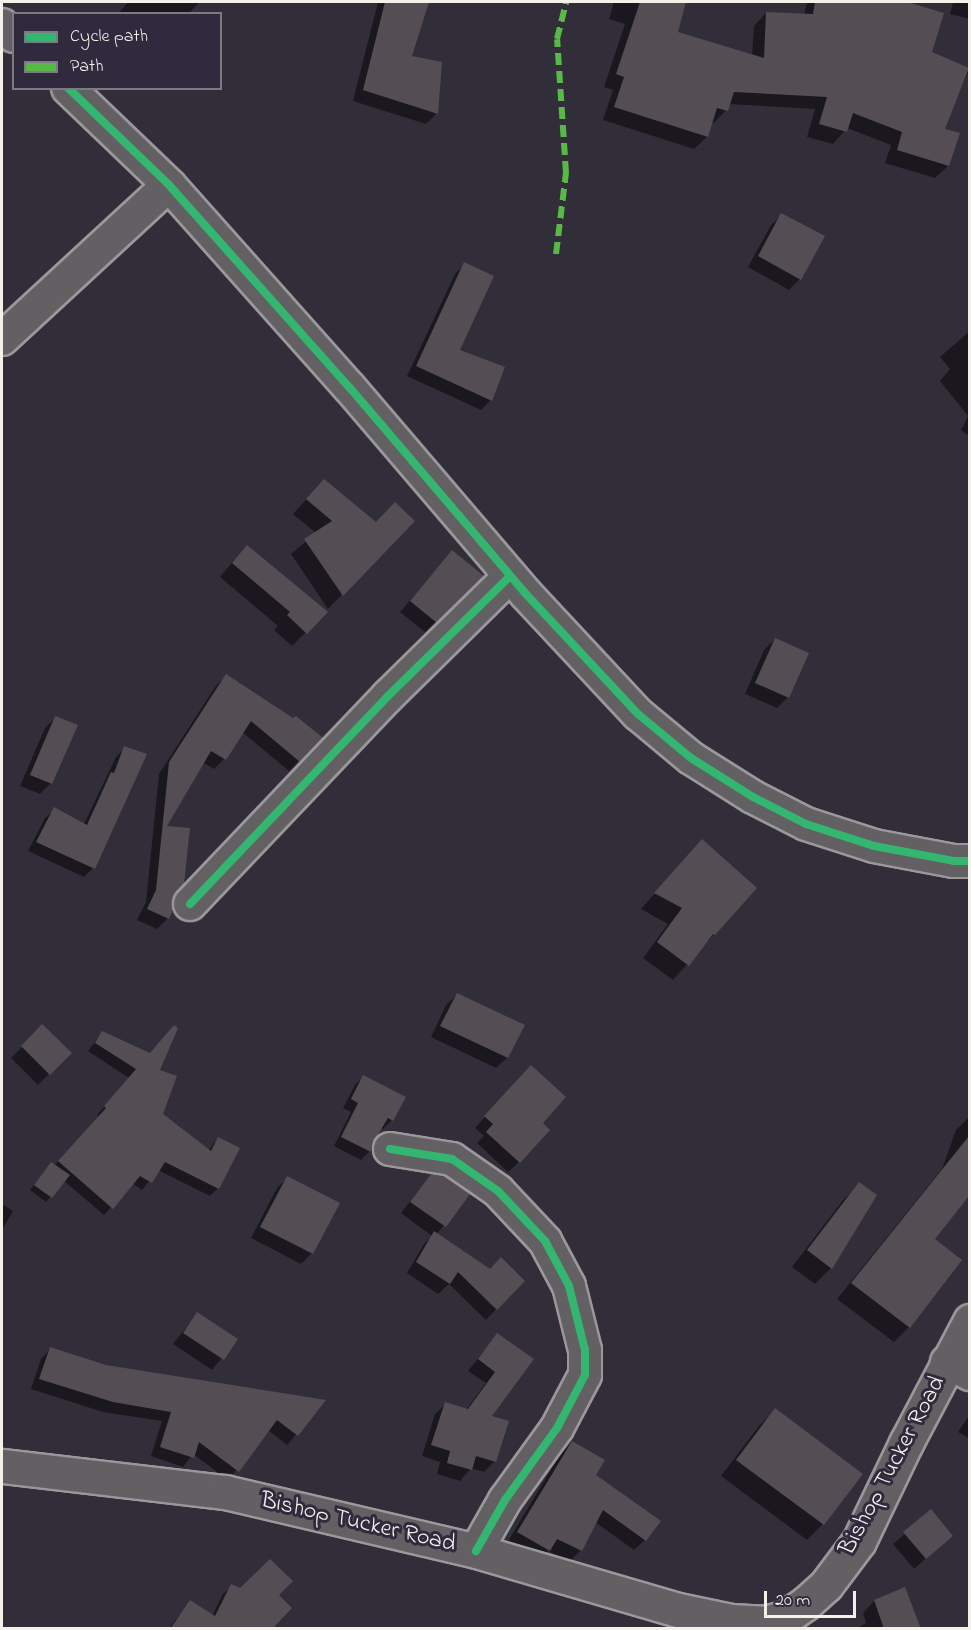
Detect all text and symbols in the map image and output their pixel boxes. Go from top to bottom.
legend [12,12,222,90]
text: Cycle path [70,24,148,50]
text: Path [70,54,104,80]
street label: Bishop Tucker Road [834,1371,952,1561]
street label: Bishop Tucker Road [258,1487,458,1559]
scale bar [767,1579,858,1617]
text: 20 m [775,1588,810,1614]

